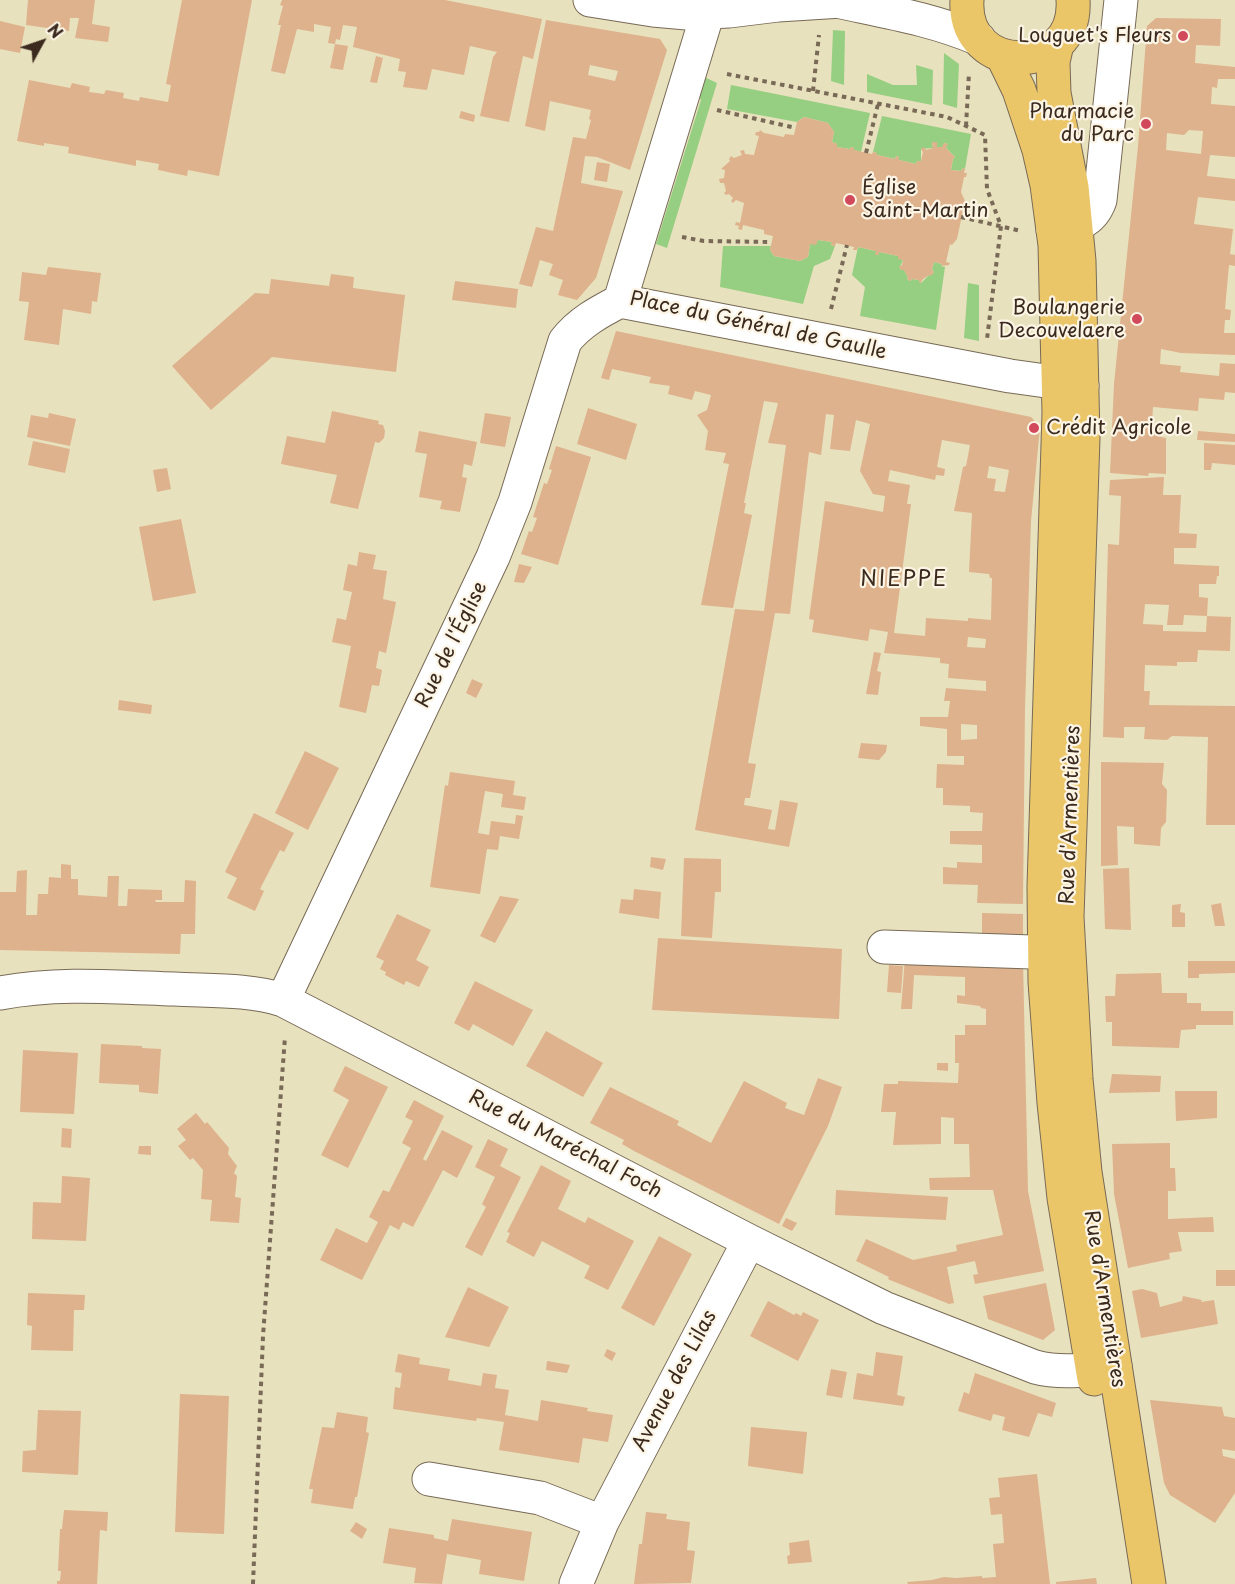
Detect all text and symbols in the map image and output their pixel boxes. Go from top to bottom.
north arrow [12,12,72,72]
text: N [43,18,69,43]
place label: Louguet's Fleurs [1018,24,1171,48]
marker: Louguet's Fleurs [1176,29,1190,43]
place label: Pharmacie du Parc [1029,100,1134,147]
marker: Pharmacie du Parc [1139,117,1153,131]
place label: Église Saint-Martin [862,176,988,223]
marker: Église Saint-Martin [843,193,857,207]
street label: Place du Général de Gaulle [627,287,889,365]
place label: Boulangerie Decouvelaere [998,296,1125,343]
marker: Boulangerie Decouvelaere [1130,312,1144,326]
place label: Crédit Agricole [1046,416,1192,440]
marker: Crédit Agricole [1027,421,1041,435]
district label: NIEPPE [860,567,948,593]
street label: Rue de l'Église [411,578,493,712]
street label: Rue d'Armentières [1056,725,1086,905]
street label: Rue du Maréchal Foch [464,1086,666,1204]
street label: Rue d'Armentières [1078,1209,1130,1389]
street label: Avenue des Lilas [628,1307,722,1455]

